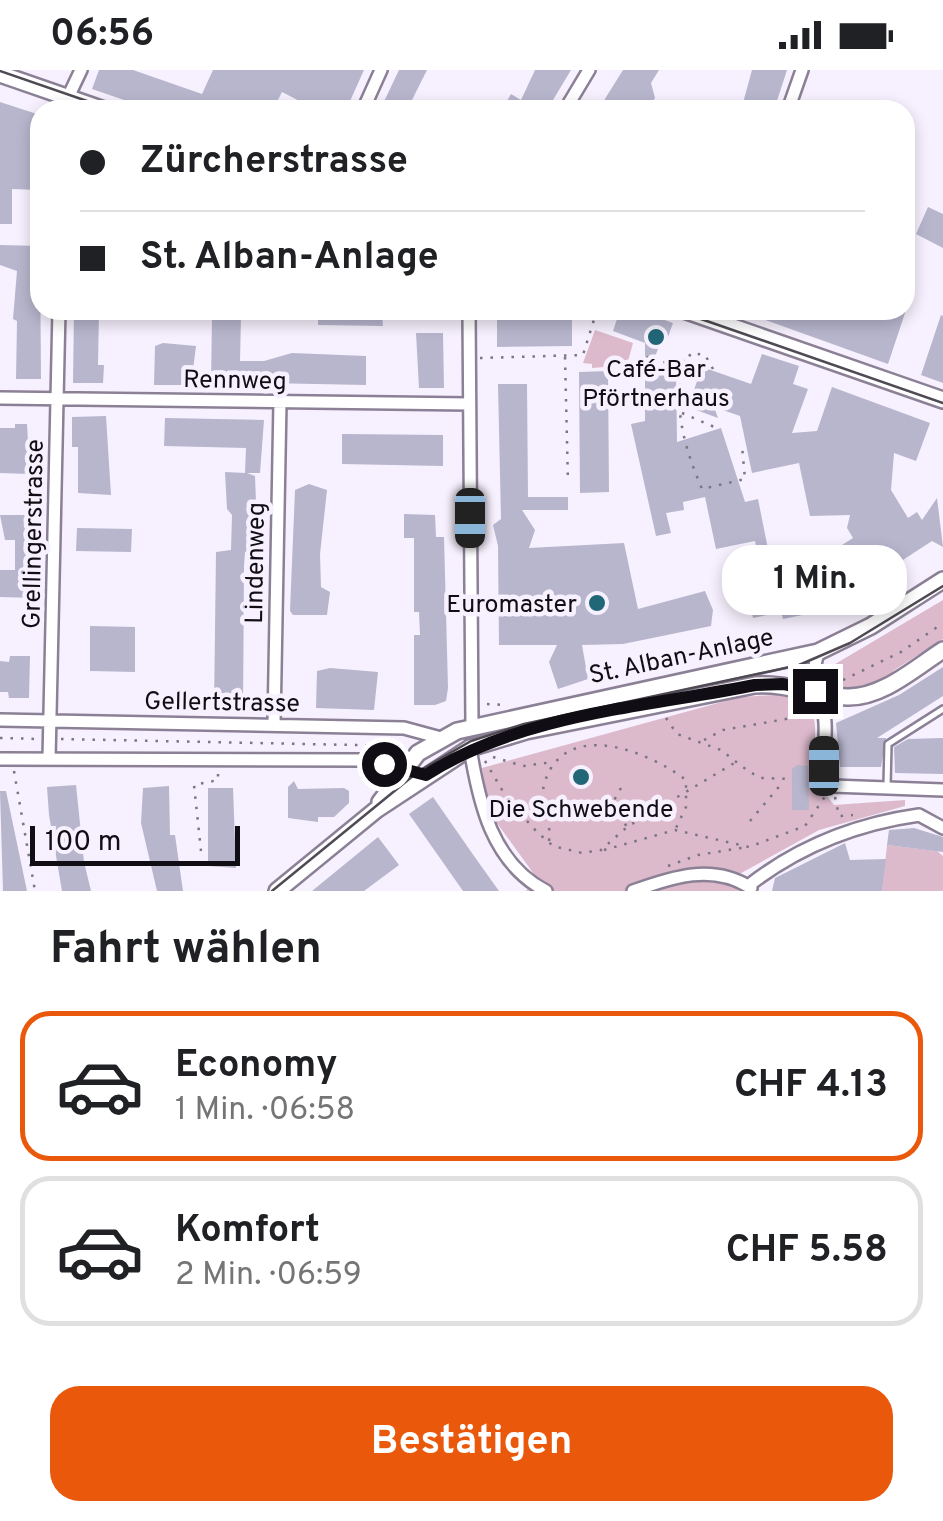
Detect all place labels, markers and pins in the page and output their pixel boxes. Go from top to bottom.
marker: Café-Bar Pförtnerhaus [645,326,667,348]
place label: Café-Bar Pförtnerhaus [582,355,730,416]
place label: Euromaster [446,590,577,622]
marker: Euromaster [586,592,608,614]
marker: Die Schwebende [570,766,592,788]
place label: Die Schwebende [489,795,673,827]

